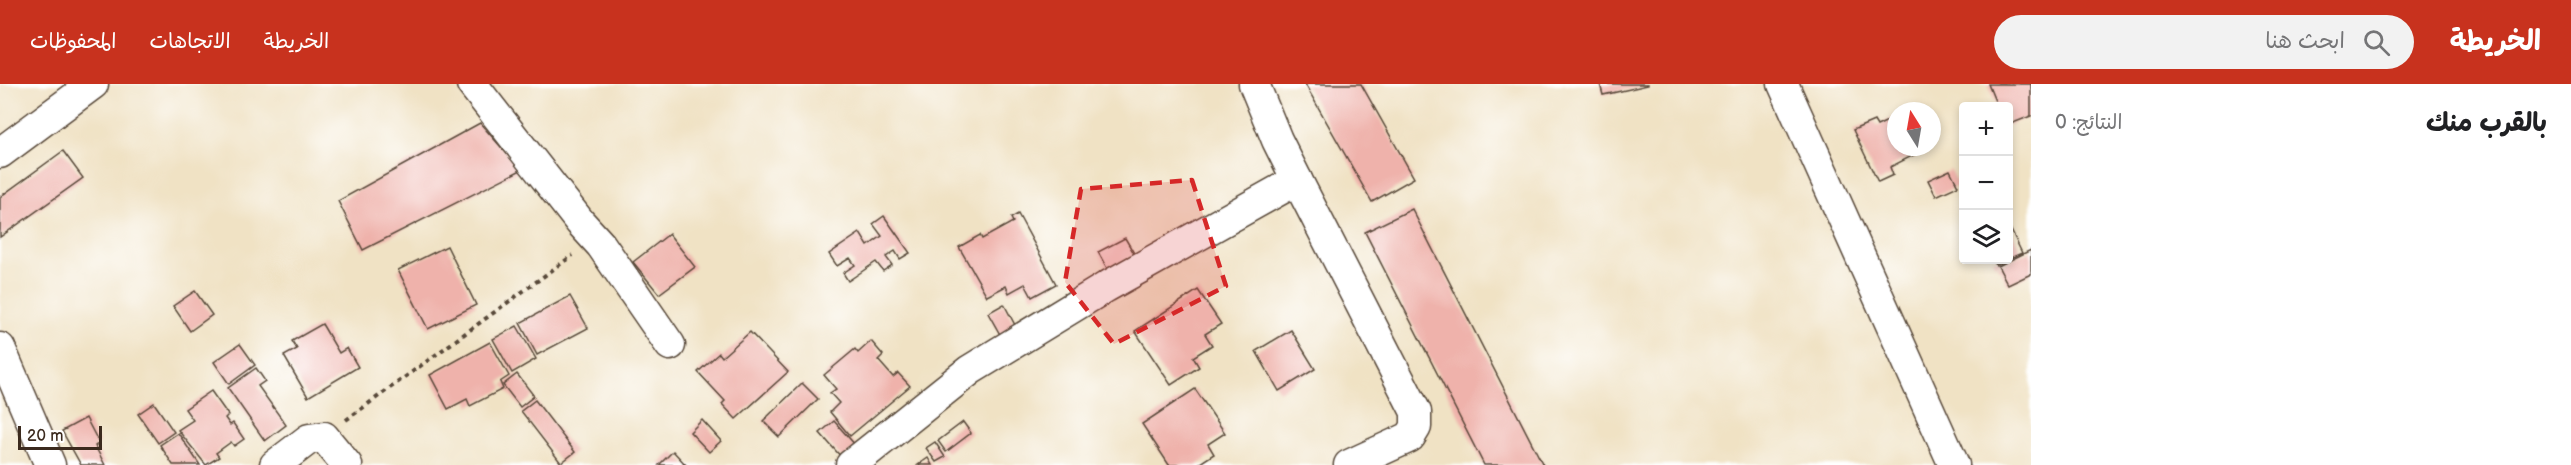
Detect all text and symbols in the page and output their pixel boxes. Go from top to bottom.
search box [1994,15,2414,69]
text: الخريطة [2450,25,2541,58]
icon: search [2360,26,2393,59]
text: ابحث هنا [2265,28,2345,55]
text: المحفوظات [30,29,116,54]
text: الاتجاهات [149,29,231,54]
text: الخريطة [264,29,329,54]
north arrow [1887,102,1941,156]
map controls [1959,102,2013,264]
button: + [1959,102,2013,156]
text: بالقرب منك [2426,108,2547,139]
text: النتائج: 0 [2055,111,2122,135]
button: − [1959,156,2013,210]
button: layers [1959,210,2013,264]
scale bar [18,423,102,450]
text: 20 m [27,427,63,446]

